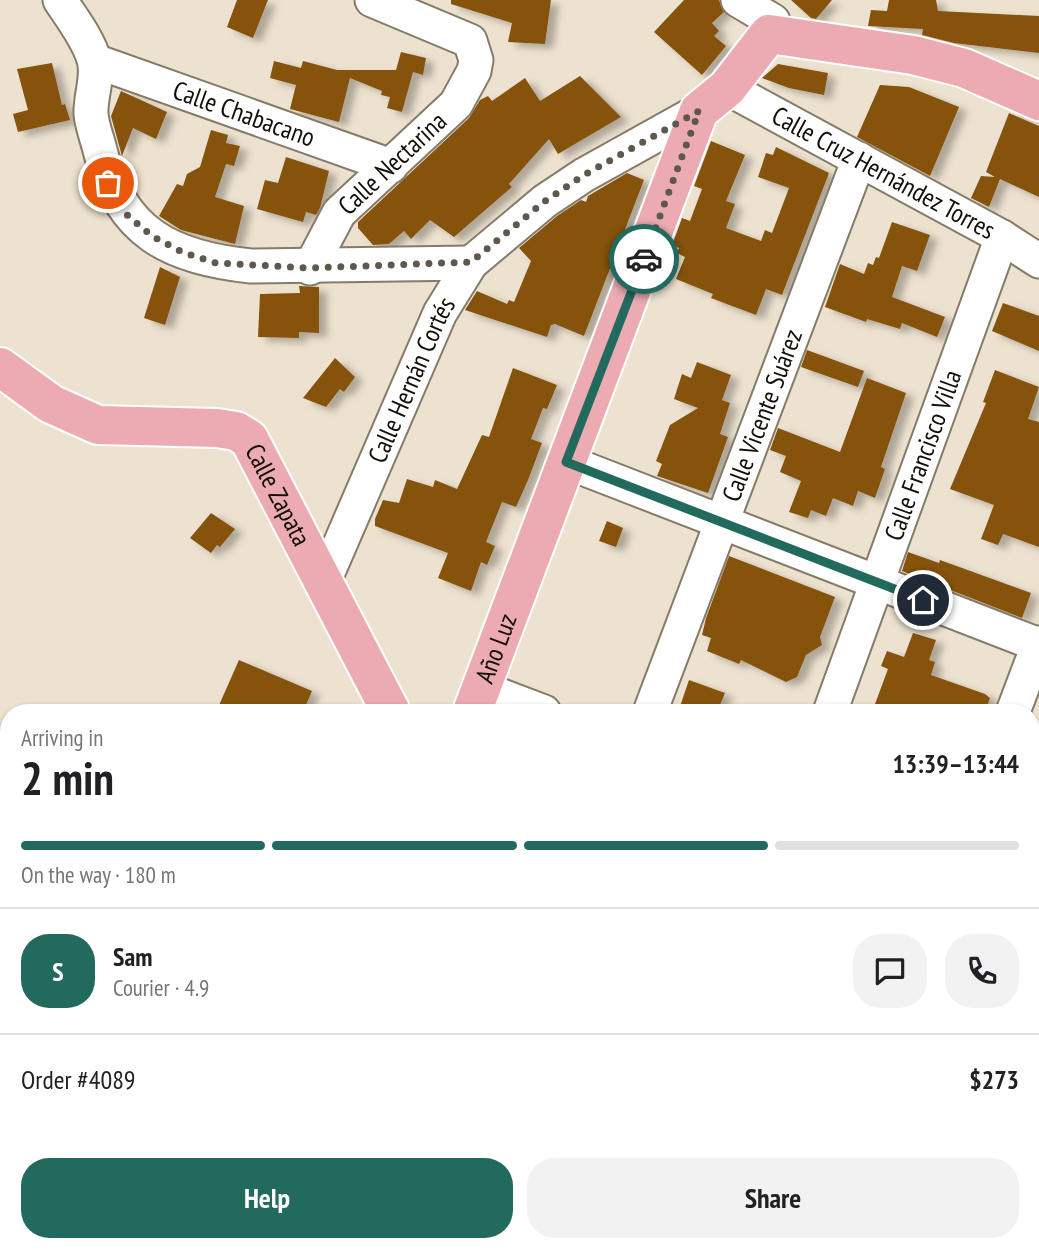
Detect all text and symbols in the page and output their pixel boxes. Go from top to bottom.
street label: Calle Chabacano [169,73,319,154]
street label: Calle Cruz Hernández Torres [766,99,1001,246]
street label: Calle Nectarina [331,104,453,222]
pin [78,153,138,213]
icon: bag [89,164,127,202]
courier [609,224,679,294]
icon: car [625,240,663,278]
street label: Calle Hernán Cortés [360,290,462,468]
street label: Calle Vicente Suárez [714,325,809,506]
street label: Calle Francisco Villa [876,365,968,545]
street label: Calle Zapata [238,438,319,551]
pin [893,570,953,630]
icon: home [904,581,942,619]
street label: Año Luz [467,609,524,688]
text: Arriving in [21,723,103,752]
text: 13:39–13:44 [892,747,1019,780]
text: 2 min [21,748,114,808]
text: On the way · 180 m [21,860,176,889]
button: chat [853,934,927,1008]
button: phone [945,934,1019,1008]
text: Sam [113,940,152,973]
text: S [52,955,64,988]
text: Courier · 4.9 [113,973,209,1002]
text: Order #4089 [21,1063,136,1096]
text: $273 [969,1063,1019,1096]
button: Help [21,1158,513,1238]
button: Share [527,1158,1019,1238]

